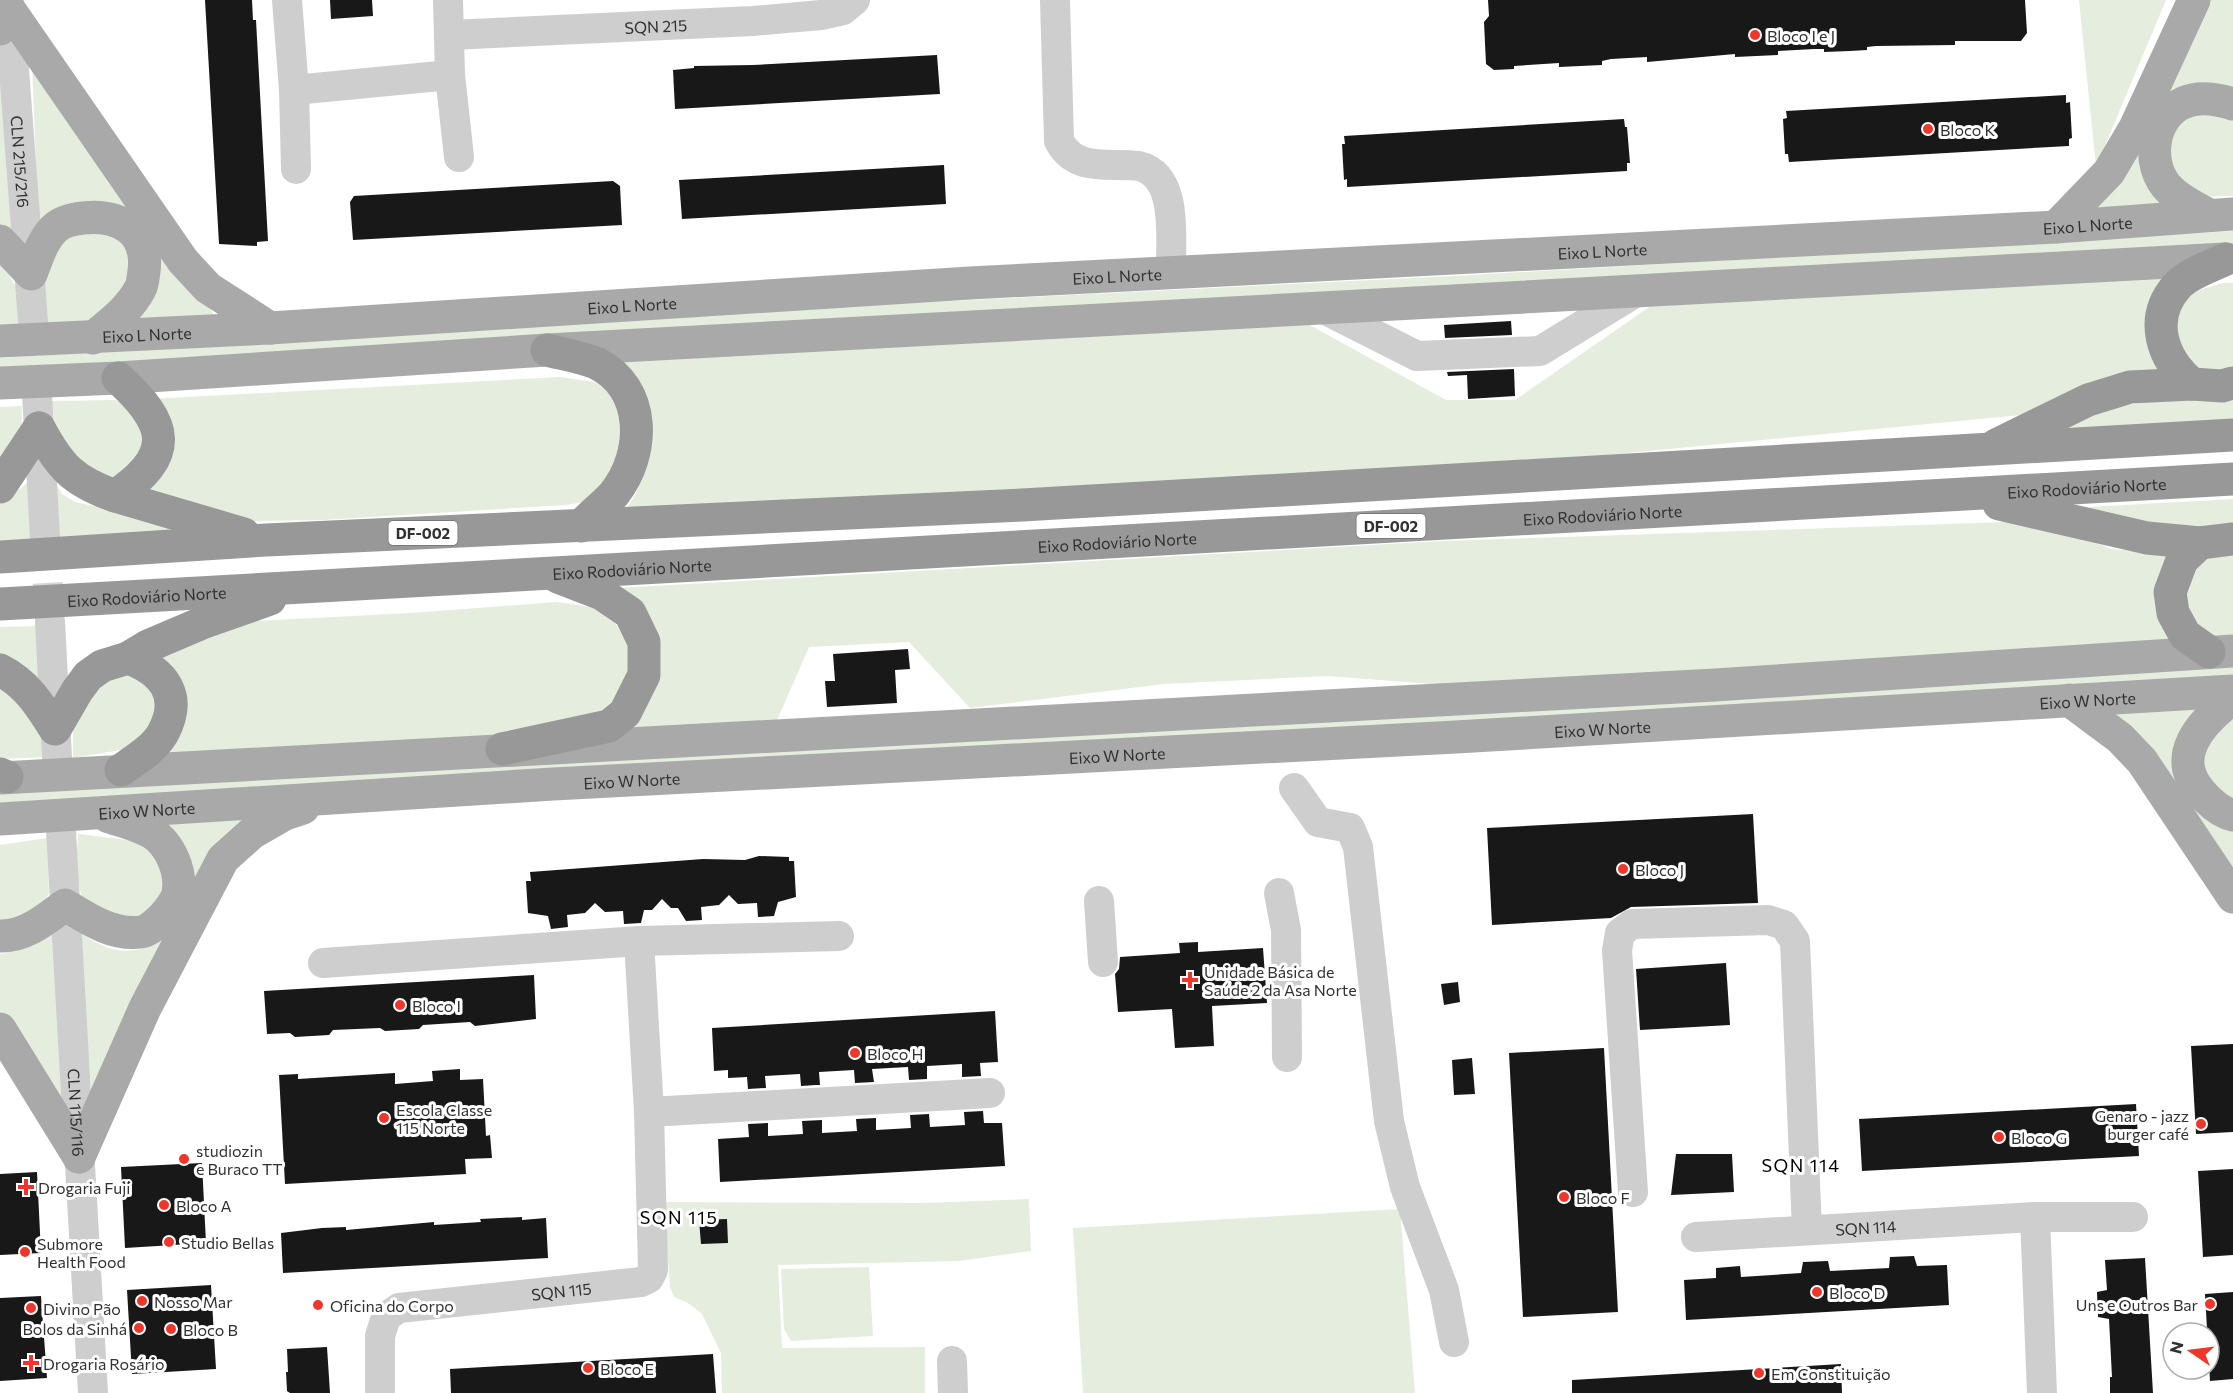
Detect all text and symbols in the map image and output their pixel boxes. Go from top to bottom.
street label: SQN 215 [624,15,687,36]
place label: Bloco I e J [1767,26,1835,45]
marker: Bloco I e J [1748,28,1762,42]
street label: CLN 215/216 [8,115,34,208]
place label: Bloco K [1940,120,1995,139]
marker: Bloco K [1921,122,1935,136]
street label: Eixo L Norte [2043,212,2133,237]
street label: Eixo L Norte [1557,239,1648,262]
street label: Eixo L Norte [1072,264,1162,287]
street label: Eixo L Norte [587,292,677,317]
street label: Eixo L Norte [102,322,192,346]
street label: Eixo Rodoviário Norte [2007,473,2167,501]
street label: Eixo Rodoviário Norte [1522,500,1683,528]
road number: DF-002 [1356,514,1426,538]
road number: DF-002 [388,521,458,545]
street label: Eixo Rodoviário Norte [1037,528,1197,555]
street label: Eixo Rodoviário Norte [552,555,712,583]
street label: Eixo Rodoviário Norte [67,582,227,610]
street label: Eixo W Norte [2039,687,2136,712]
street label: Eixo W Norte [1554,716,1651,741]
street label: Eixo W Norte [1068,743,1166,767]
street label: Eixo W Norte [583,768,681,792]
street label: Eixo W Norte [98,797,196,822]
place label: Bloco J [1635,860,1684,879]
marker: Bloco J [1616,862,1630,876]
place label: Unidade Básica de Saúde 2 da Asa Norte [1204,962,1357,999]
marker: Unidade Básica de Saúde 2 da Asa Norte [1181,971,1199,989]
place label: Bloco I [412,996,461,1015]
marker: Bloco I [393,998,407,1012]
place label: Bloco H [867,1044,923,1063]
marker: Bloco H [848,1046,862,1060]
street label: CLN 115/116 [65,1068,89,1157]
place label: Escola Classe 115 Norte [396,1100,492,1137]
place label: Genaro - jazz burger café [2094,1106,2189,1143]
marker: Escola Classe 115 Norte [377,1111,391,1125]
marker: Genaro - jazz burger café [2194,1117,2208,1131]
place label: Bloco G [2011,1128,2067,1147]
marker: Bloco G [1992,1130,2006,1144]
place label: studiozin e Buraco TT [196,1141,282,1178]
marker: studiozin e Buraco TT [177,1152,191,1166]
district label: SQN 114 [1762,1154,1840,1176]
place label: Drogaria Fuji [38,1178,130,1197]
marker: Drogaria Fuji [19,1180,33,1194]
place label: Bloco F [1576,1188,1630,1207]
marker: Bloco F [1557,1190,1571,1204]
place label: Bloco A [176,1196,232,1215]
marker: Bloco A [157,1198,171,1212]
district label: SQN 115 [640,1206,718,1228]
street label: SQN 114 [1835,1216,1897,1238]
place label: Studio Bellas [181,1233,274,1252]
place label: Submore Health Food [37,1234,126,1271]
marker: Studio Bellas [162,1235,176,1249]
marker: Submore Health Food [18,1245,32,1259]
street label: SQN 115 [530,1278,592,1303]
place label: Bloco D [1829,1283,1885,1302]
marker: Bloco D [1810,1285,1824,1299]
place label: Nosso Mar [154,1292,233,1311]
marker: Nosso Mar [135,1294,149,1308]
place label: Uns e Outros Bar [2076,1295,2199,1314]
place label: Oficina do Corpo [330,1296,454,1315]
marker: Uns e Outros Bar [2203,1297,2217,1311]
marker: Oficina do Corpo [311,1298,325,1312]
place label: Divino Pão [43,1299,121,1318]
marker: Divino Pão [24,1301,38,1315]
place label: Bolos da Sinhá [23,1319,127,1338]
place label: Bloco B [183,1320,238,1339]
marker: Bolos da Sinhá [132,1321,146,1335]
north arrow [2161,1321,2221,1381]
marker: Bloco B [164,1322,178,1336]
text: N [2165,1339,2187,1355]
place label: Drogaria Rosário [43,1354,165,1373]
marker: Drogaria Rosário [24,1356,38,1370]
place label: Bloco E [600,1359,654,1378]
marker: Bloco E [581,1361,595,1375]
place label: Em Constituição [1771,1364,1891,1383]
marker: Em Constituição [1752,1366,1766,1380]

